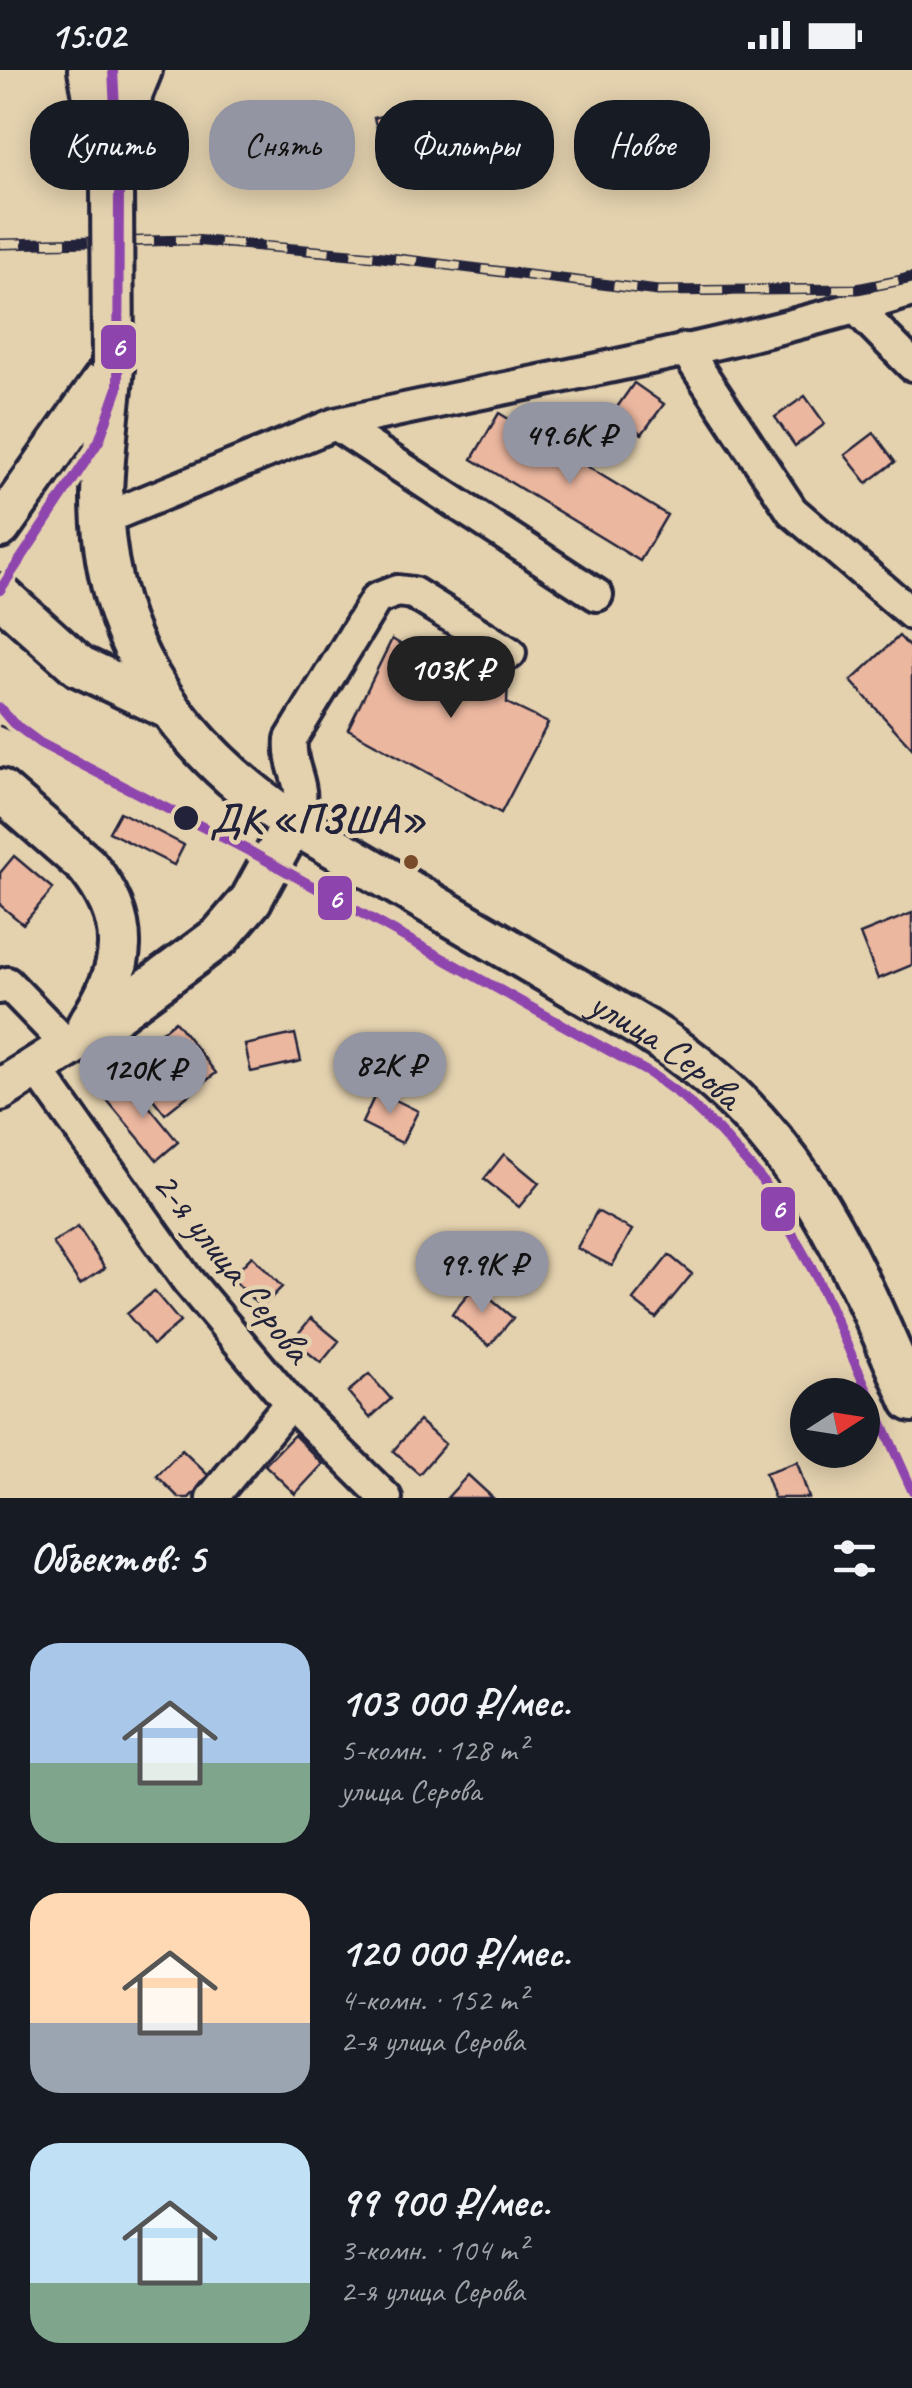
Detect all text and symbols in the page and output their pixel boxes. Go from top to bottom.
text: 15:02 [50,12,125,59]
chip: Купить [30,100,189,190]
chip: Снять [209,100,355,190]
chip: Фильтры [375,100,554,190]
chip: Новое [574,100,710,190]
line badge: 6 [99,323,138,371]
text: 6 [111,329,126,364]
pin: 49.6K ₽ [478,402,662,487]
text: 49.6K ₽ [525,414,615,455]
pin: 103K ₽ [370,636,532,721]
text: 103K ₽ [409,648,493,689]
place label: ДК «ПЗША» [210,794,427,844]
marker: ДК «ПЗША» [171,803,201,833]
unlabelled marker [401,852,421,872]
line badge: 6 [316,874,354,922]
text: 6 [328,881,343,916]
street label: улица Серова [579,977,756,1122]
pin: 82K ₽ [320,1032,460,1117]
pin: 120K ₽ [62,1036,224,1121]
text: 82K ₽ [355,1044,425,1085]
text: 120K ₽ [101,1048,185,1089]
street label: 2-я улица Серова [141,1160,324,1375]
line badge: 6 [759,1185,797,1233]
text: 6 [771,1191,786,1226]
pin: 99.9K ₽ [390,1231,574,1316]
text: 99.9K ₽ [438,1243,526,1284]
north arrow [790,1378,880,1468]
map controls [790,1378,880,1468]
icon: filters [827,1531,882,1586]
text: Объектов: 5 [30,1532,205,1585]
text: 103 000 ₽/мес. [340,1676,570,1729]
icon: home [110,1683,230,1803]
text: 5-комн. · 128 m² [340,1729,527,1770]
text: улица Серова [340,1770,481,1811]
text: 120 000 ₽/мес. [340,1926,570,1979]
icon: home [110,1933,230,2053]
text: 4-комн. · 152 m² [340,1979,527,2020]
text: 2-я улица Серова [340,2020,525,2061]
text: 99 900 ₽/мес. [340,2176,550,2229]
icon: home [110,2183,230,2303]
text: 3-комн. · 104 m² [340,2229,527,2270]
text: 2-я улица Серова [340,2270,525,2311]

